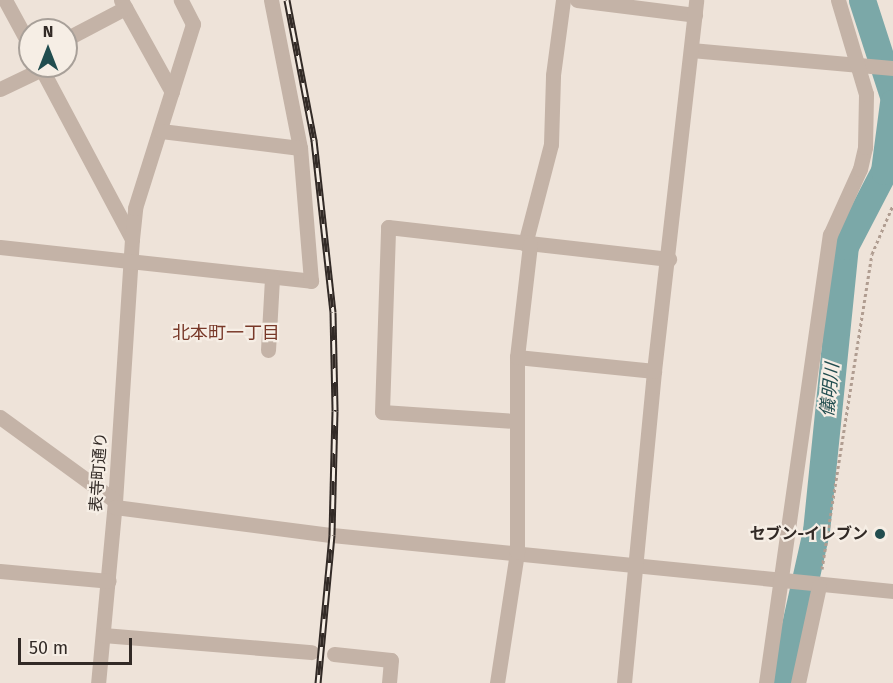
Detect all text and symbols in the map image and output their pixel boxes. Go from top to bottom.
north arrow [18,18,78,78]
text: N [43,22,53,41]
district label: 北本町一丁目 [172,322,280,344]
water label: 儀明川 [816,362,844,418]
street label: 表寺町通り [87,431,111,513]
place label: セブン-イレブン [749,524,868,544]
marker: セブン-イレブン [873,527,887,541]
scale bar [21,626,135,664]
text: 50 m [29,637,68,659]

